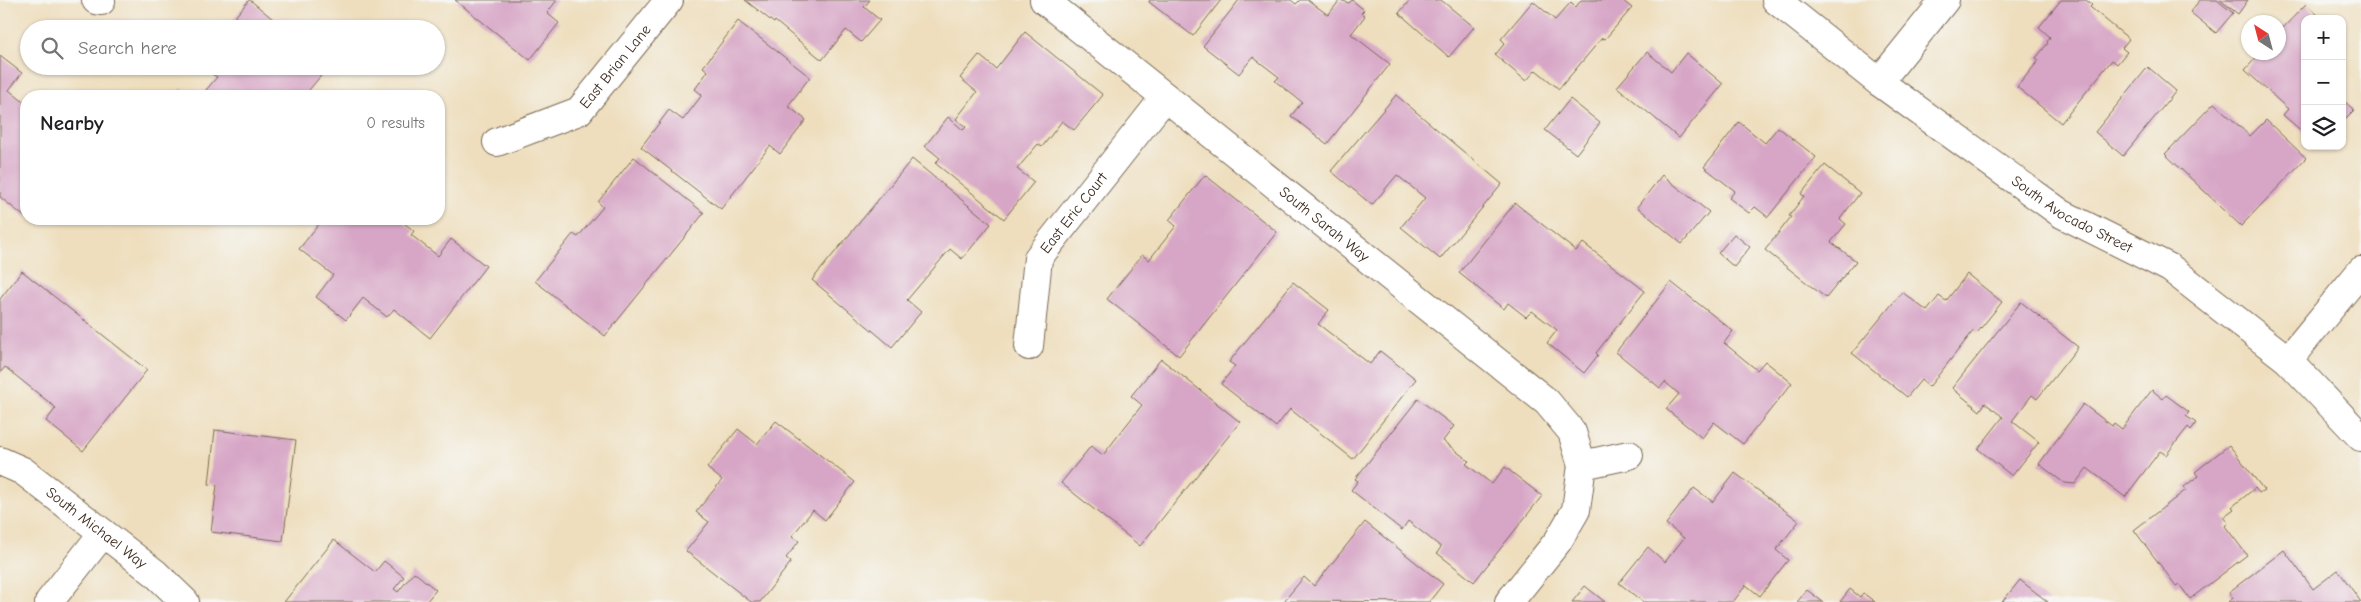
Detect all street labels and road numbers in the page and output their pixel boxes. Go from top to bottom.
street label: East Brian Lane [576,20,655,112]
street label: East Eric Court [1036,168,1112,257]
street label: South Avocado Street [2008,172,2136,257]
street label: South Sarah Way [1276,183,1373,266]
street label: South Michael Way [43,483,151,573]

